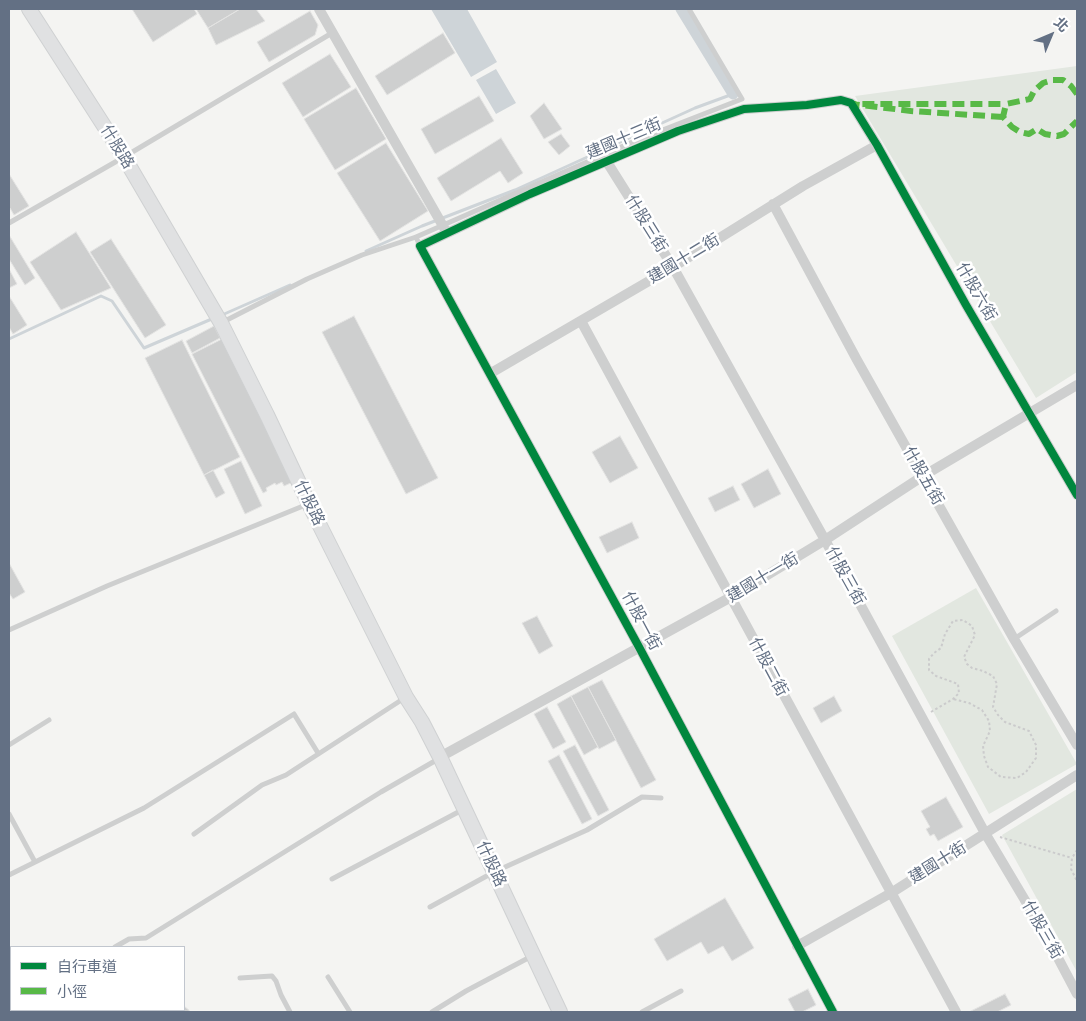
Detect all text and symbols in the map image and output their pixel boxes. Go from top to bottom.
north arrow [1026,10,1076,60]
text: 北 [1050,12,1074,36]
street label: 建國十三街 [583,115,665,163]
street label: 什股路 [96,122,138,172]
street label: 什股三街 [621,192,671,256]
street label: 建國十二街 [645,230,723,288]
street label: 什股六街 [952,259,1000,325]
street label: 什股五街 [899,443,947,509]
street label: 什股路 [290,477,328,529]
street label: 什股三街 [821,543,869,609]
street label: 建國十一街 [724,549,802,607]
street label: 什股一街 [618,588,664,654]
street label: 什股二街 [745,634,791,700]
street label: 什股路 [472,838,510,890]
street label: 建國十街 [906,838,970,888]
street label: 什股三街 [1018,897,1066,963]
legend [10,946,185,1011]
text: 自行車道 [57,956,117,976]
text: 小徑 [57,981,87,1001]

